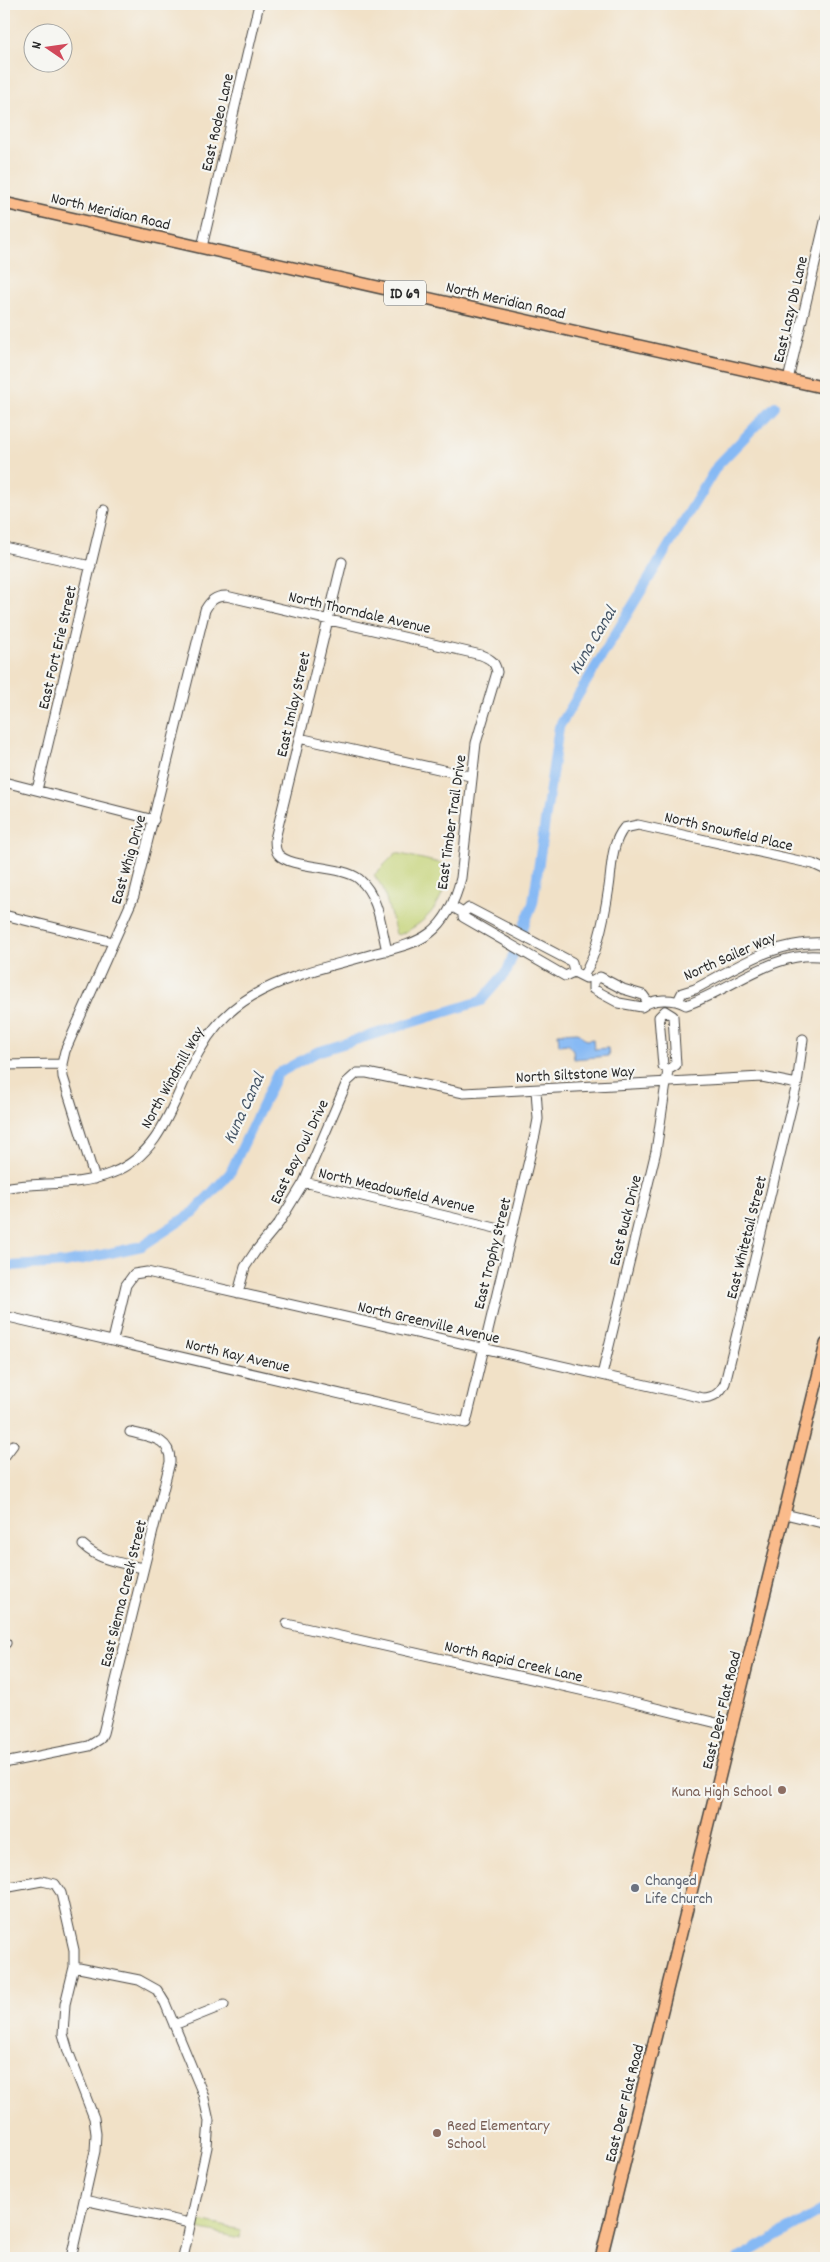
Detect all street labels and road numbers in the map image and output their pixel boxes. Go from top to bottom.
street label: East Rodeo Lane [196,71,241,174]
street label: North Meridian Road [48,188,172,237]
street label: East Lazy Db Lane [768,254,815,365]
street label: North Meridian Road [443,277,567,326]
road number: ID 69 [384,280,426,306]
street label: East Fort Erie Street [33,583,84,712]
street label: North Thorndale Avenue [286,586,433,641]
street label: East Imlay Street [271,650,318,759]
street label: East Timber Trail Drive [432,753,473,891]
street label: North Snowfield Place [662,806,795,858]
street label: East Whig Drive [106,812,153,907]
street label: North Sailer Way [680,926,780,988]
street label: North Windmill Way [136,1023,211,1133]
street label: North Siltstone Way [515,1061,635,1090]
street label: East Bay Owl Drive [265,1096,336,1208]
street label: North Meadowfield Avenue [316,1162,477,1221]
street label: East Buck Drive [604,1173,649,1269]
street label: East Whitetail Street [721,1174,774,1302]
street label: East Trophy Street [468,1195,518,1312]
street label: North Greenville Avenue [355,1296,502,1351]
street label: North Kay Avenue [183,1333,292,1380]
street label: East Sienna Creek Street [95,1517,154,1670]
street label: North Rapid Creek Lane [442,1635,585,1690]
street label: East Deer Flat Road [697,1649,748,1772]
street label: East Deer Flat Road [600,2042,651,2165]

